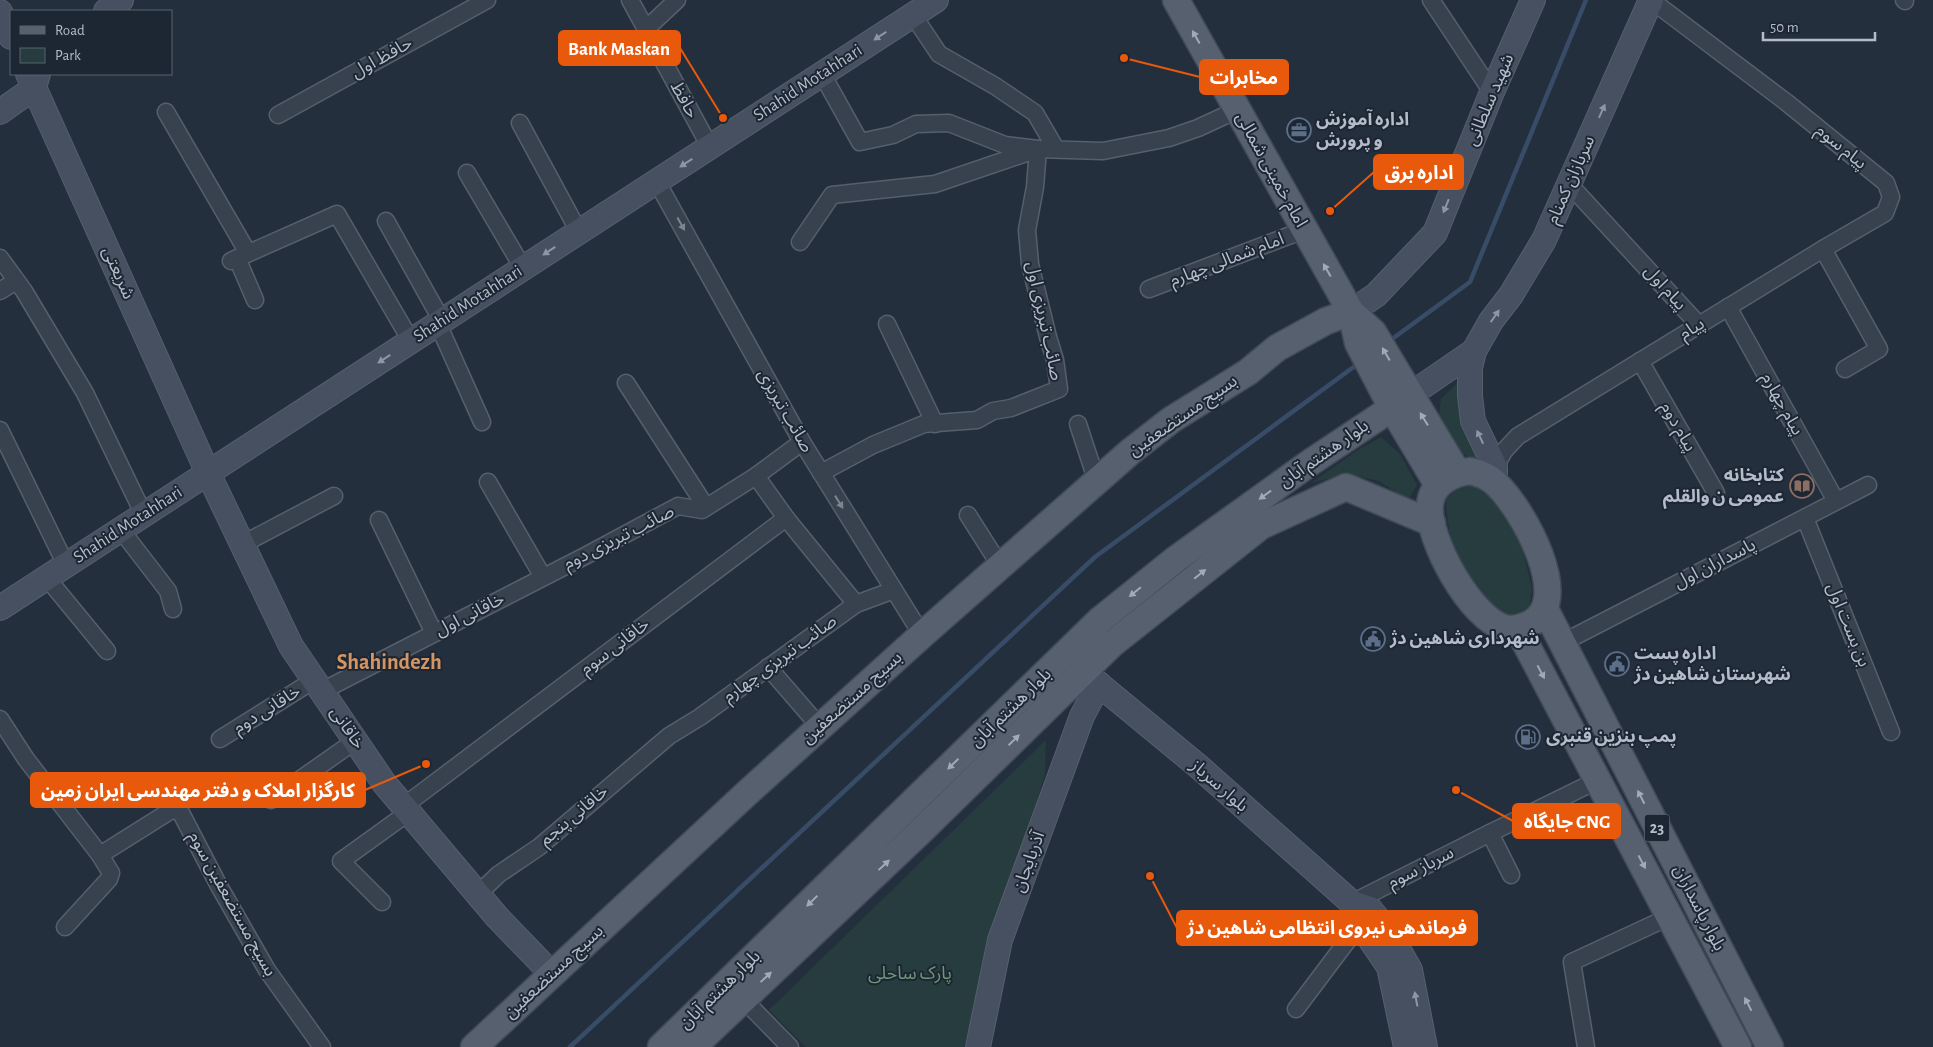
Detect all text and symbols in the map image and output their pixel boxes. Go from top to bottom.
legend [10,10,172,75]
scale bar [1763,10,1876,42]
text: 50 m [1770,20,1799,35]
text: Road [55,23,85,38]
one-way arrow [1192,30,1201,43]
callout: Bank Maskan [559,31,680,65]
one-way arrow [874,31,887,41]
street label: حافظ اول [348,34,416,83]
text: Bank Maskan [568,40,670,59]
street label: Shahid Motahhari [750,41,866,125]
text: Park [55,48,81,63]
street label: شهید سلطانی [1463,51,1518,149]
callout: مخابرات [1200,60,1288,94]
text: مخابرات [1210,69,1278,89]
street label: حافظ [667,79,701,121]
one-way arrow [1599,104,1607,118]
place label: اداره آموزش و پرورش [1316,108,1409,152]
street label: امام خمینی شمالی [1228,109,1310,232]
office icon: اداره آموزش و پرورش [1286,117,1312,143]
street label: پیام سوم [1809,121,1870,176]
street label: سربازان کمنام [1544,133,1602,228]
callout: اداره برق [1374,155,1463,189]
one-way arrow [679,158,692,168]
text: اداره برق [1385,164,1453,184]
one-way arrow [1442,199,1450,214]
one-way arrow [676,217,685,231]
street label: امام شمالی چهارم [1167,230,1288,294]
street label: شریعتی [98,244,137,302]
one-way arrow [543,247,556,256]
street label: صائب تبریزی اول [1022,260,1065,382]
street label: Shahid Motahhari [410,262,526,346]
street label: پیام اول [1637,262,1690,317]
one-way arrow [1323,263,1331,278]
one-way arrow [1490,309,1500,323]
street label: پیام [1676,314,1710,347]
one-way arrow [1382,348,1391,361]
one-way arrow [377,354,390,364]
street label: صائب تبریزی [753,366,816,456]
street label: پیام چهارم [1754,370,1806,440]
street label: بسیج مستضعفین [1125,372,1242,463]
street label: پیام دوم [1653,399,1699,457]
one-way arrow [1419,412,1429,425]
street label: بلوار هشتم آبان [1275,416,1374,494]
one-way arrow [1476,430,1484,444]
place label: کتابخانه عمومی ن والقلم [1663,467,1785,509]
library icon: کتابخانه عمومی ن والقلم [1789,473,1815,499]
street label: Shahid Motahhari [70,483,186,567]
one-way arrow [1258,490,1272,500]
one-way arrow [835,495,844,509]
street label: صائب تبریزی دوم [561,502,679,577]
street label: پاسداران اول [1671,536,1759,593]
one-way arrow [1193,569,1206,580]
street label: بن بست اول [1822,581,1873,670]
one-way arrow [1129,587,1142,598]
street label: خاقانی اول [432,590,508,641]
street label: صائب تبریزی چهارم [720,612,843,709]
street label: خاقانی سوم [577,615,655,682]
public building icon: شهرداری شاهین دژ [1360,626,1386,652]
place label: شهرداری شاهین دژ [1389,630,1540,649]
place label: اداره پست شهرستان شاهین دژ [1633,645,1791,685]
street label: بسیج مستضعفین [798,648,908,750]
district label: Shahindezh [336,651,442,673]
public building icon: اداره پست شهرستان شاهین دژ [1604,651,1630,677]
street label: بلوار هشتم آبان [966,664,1057,753]
one-way arrow [1537,665,1545,679]
street label: خاقانی دوم [230,682,306,741]
street label: خاقانی [326,703,368,753]
fuel station icon: پمپ بنزین قنبری [1515,724,1541,750]
place label: پمپ بنزین قنبری [1546,727,1677,748]
one-way arrow [1007,735,1019,747]
street label: بلوار سرباز [1185,756,1251,817]
one-way arrow [948,758,960,770]
callout: کارگزار املاک و دفتر مهندسی ایران زمین [31,773,365,807]
text: کارگزار املاک و دفتر مهندسی ایران زمین [41,780,355,802]
street label: خاقانی پنجم [536,782,614,852]
one-way arrow [1637,790,1645,804]
callout: جایگاه CNG [1513,804,1620,838]
text: جایگاه CNG [1524,811,1610,832]
road number: 23 [1644,814,1670,841]
street label: آذربایجان [1009,828,1049,895]
street label: بسیج مستضعفین سوم [181,829,279,981]
street label: سرباز سوم [1385,844,1459,896]
one-way arrow [1638,855,1646,869]
one-way arrow [878,859,890,871]
street label: بلوار پاسداران [1669,862,1728,954]
one-way arrow [806,895,818,907]
callout: فرماندهی نیروی انتظامی شاهین دژ [1177,911,1477,945]
text: فرماندهی نیروی انتظامی شاهین دژ [1186,919,1467,939]
street label: بسیج مستضعفین [501,922,609,1024]
street label: بلوار هشتم آبان [675,946,766,1035]
park label: پارک ساحلی [868,965,952,984]
one-way arrow [760,971,772,983]
one-way arrow [1412,992,1420,1007]
one-way arrow [1744,996,1752,1011]

